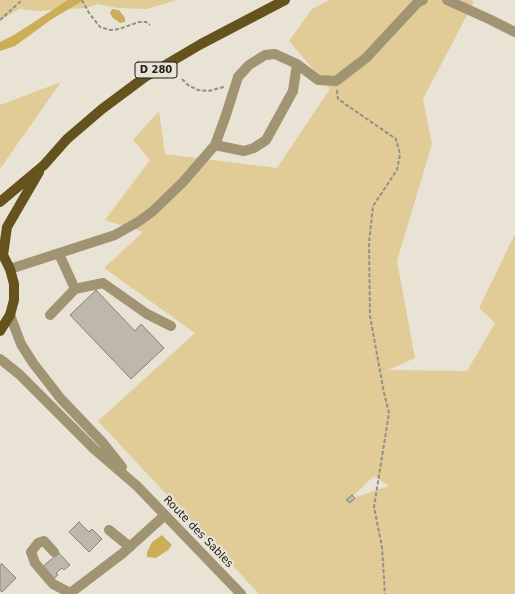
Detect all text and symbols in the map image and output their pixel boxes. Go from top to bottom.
road number: D 280 [135,62,177,78]
street label: Route des Sables [160,493,236,571]

